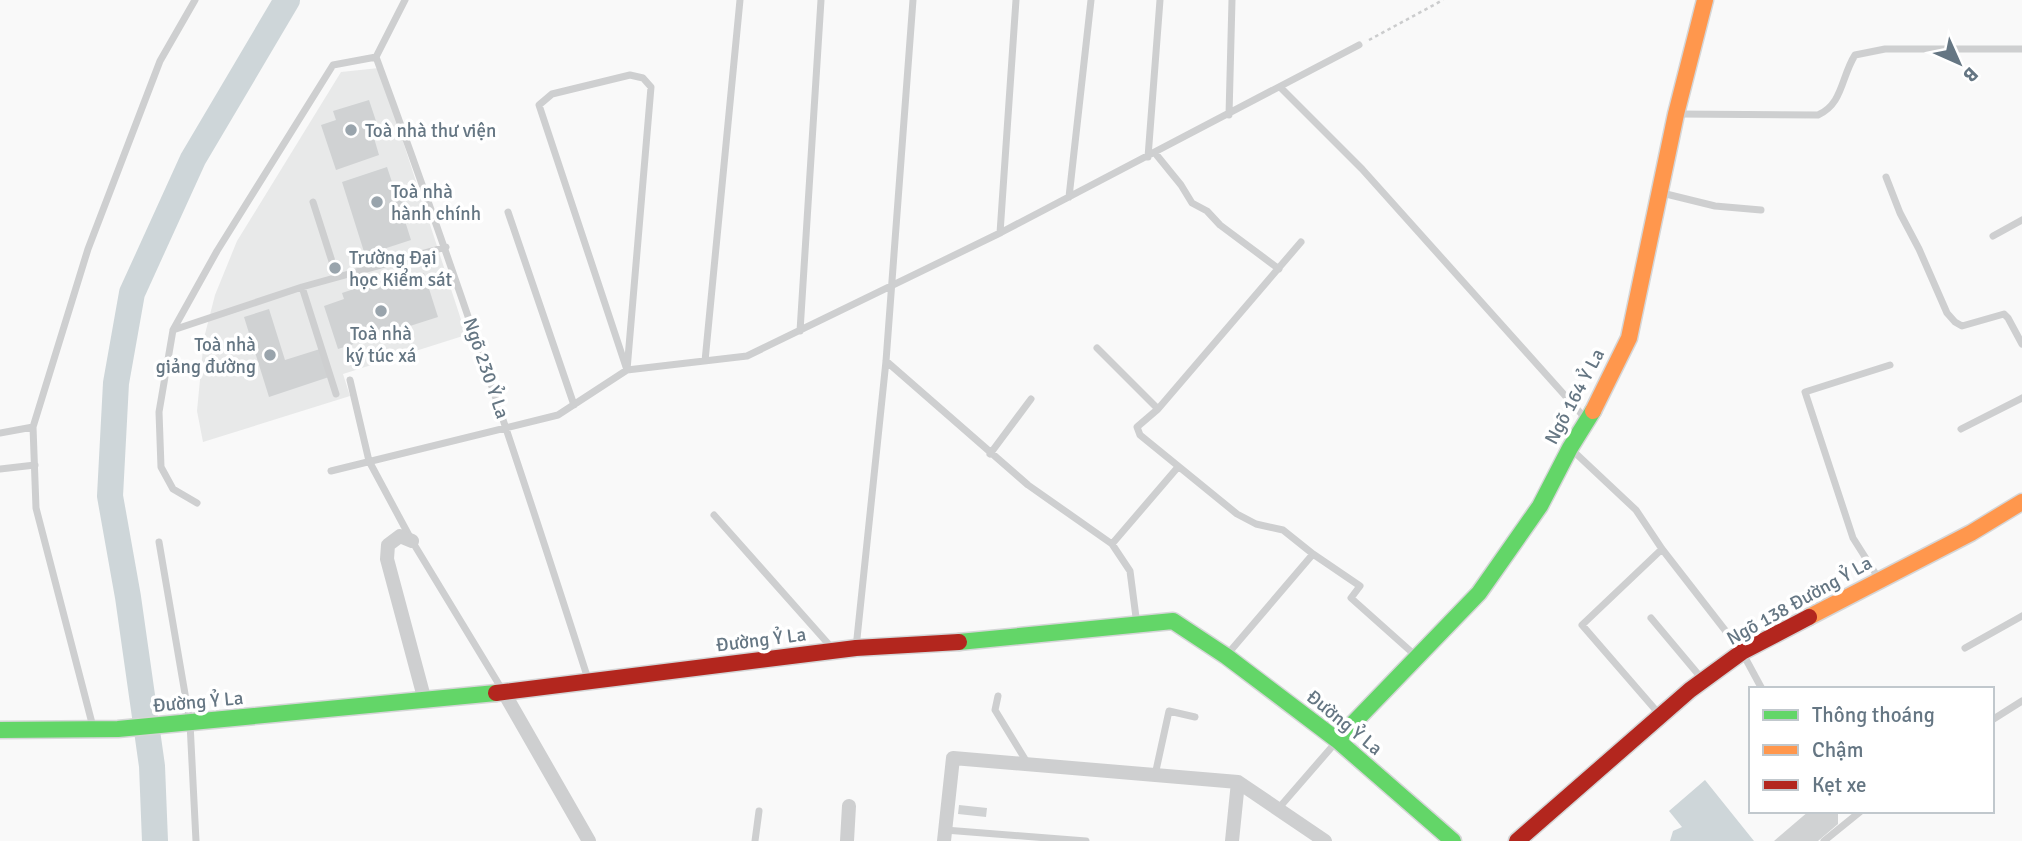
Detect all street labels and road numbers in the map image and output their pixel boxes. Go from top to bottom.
street label: Ngõ 230 Ỷ La [458,314,515,422]
street label: Ngõ 164 Ỷ La [1539,344,1610,448]
street label: Ngõ 138 Đường Ỷ La [1722,550,1876,651]
street label: Đường Ỷ La [715,622,808,657]
street label: Đường Ỷ La [1302,684,1388,761]
street label: Đường Ỷ La [152,685,244,718]

